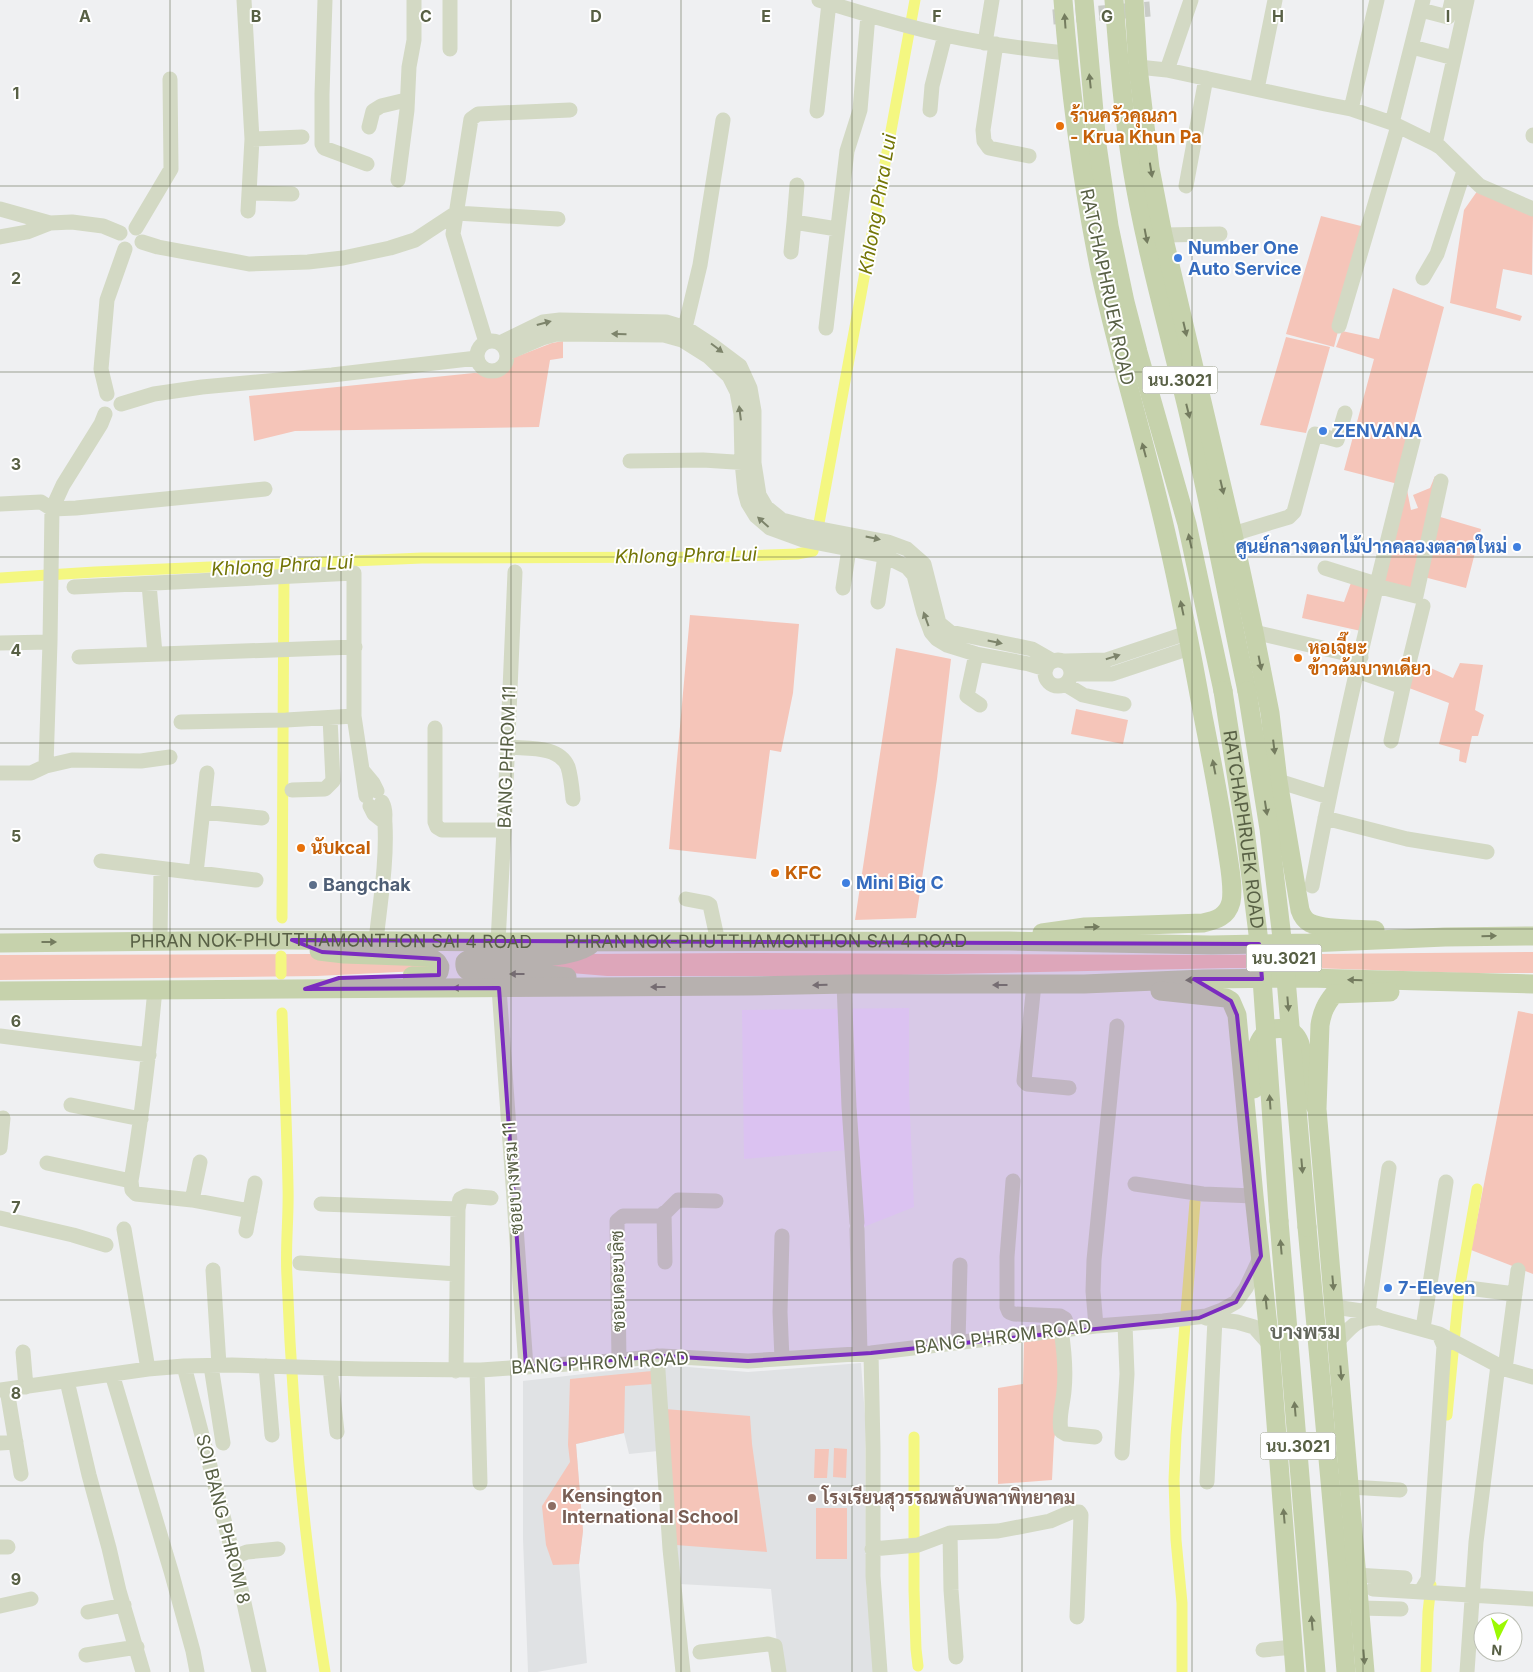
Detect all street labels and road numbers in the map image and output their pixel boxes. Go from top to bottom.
street label: RATCHAPHRUEK ROAD [1076,187,1139,387]
road number: นบ.3021 [1142,366,1218,394]
street label: BANG PHROM 11 [494,685,519,829]
street label: RATCHAPHRUEK ROAD [1219,728,1268,930]
street label: PHRAN NOK-PHUTTHAMONTHON SAI 4 ROAD [130,929,532,952]
street label: PHRAN NOK-PHUTTHAMONTHON SAI 4 ROAD [565,930,967,952]
road number: นบ.3021 [1246,944,1322,971]
street label: ซอยบางพรม 11 [498,1121,527,1235]
street label: ซอยเดอะบลิซ [606,1230,629,1332]
street label: BANG PHROM ROAD [913,1315,1093,1358]
street label: BANG PHROM ROAD [511,1347,689,1378]
street label: SOI BANG PHROM 8 [192,1432,255,1606]
road number: นบ.3021 [1260,1432,1336,1460]

